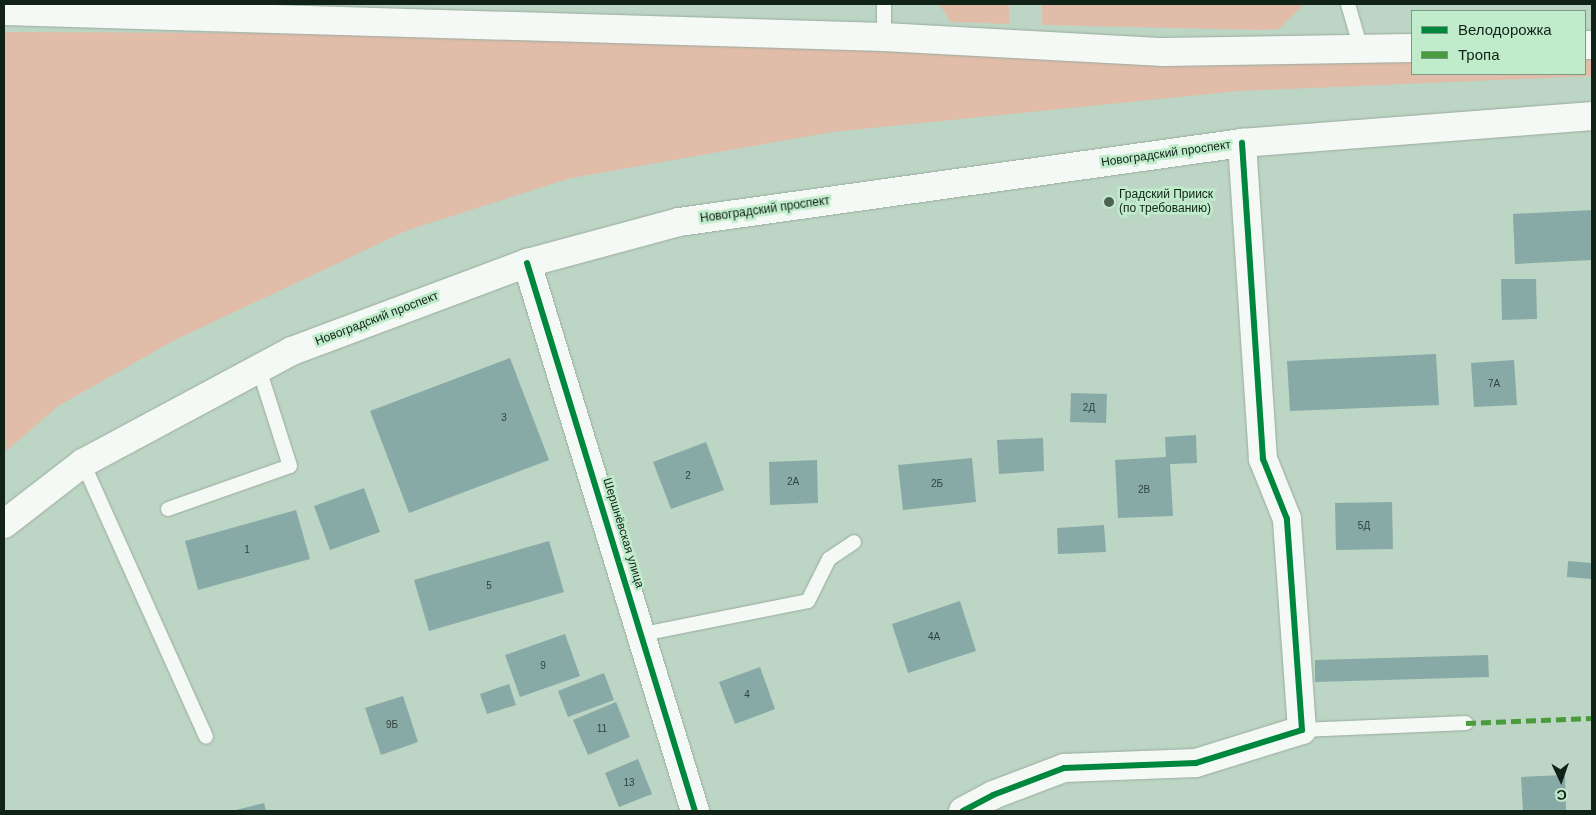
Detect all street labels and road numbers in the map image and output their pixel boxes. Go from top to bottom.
street label: Новоградский проспект [1100,138,1232,170]
street label: Новоградский проспект [699,194,831,226]
street label: Новоградский проспект [313,289,441,349]
street label: Шершнёвская улица [599,476,647,590]

